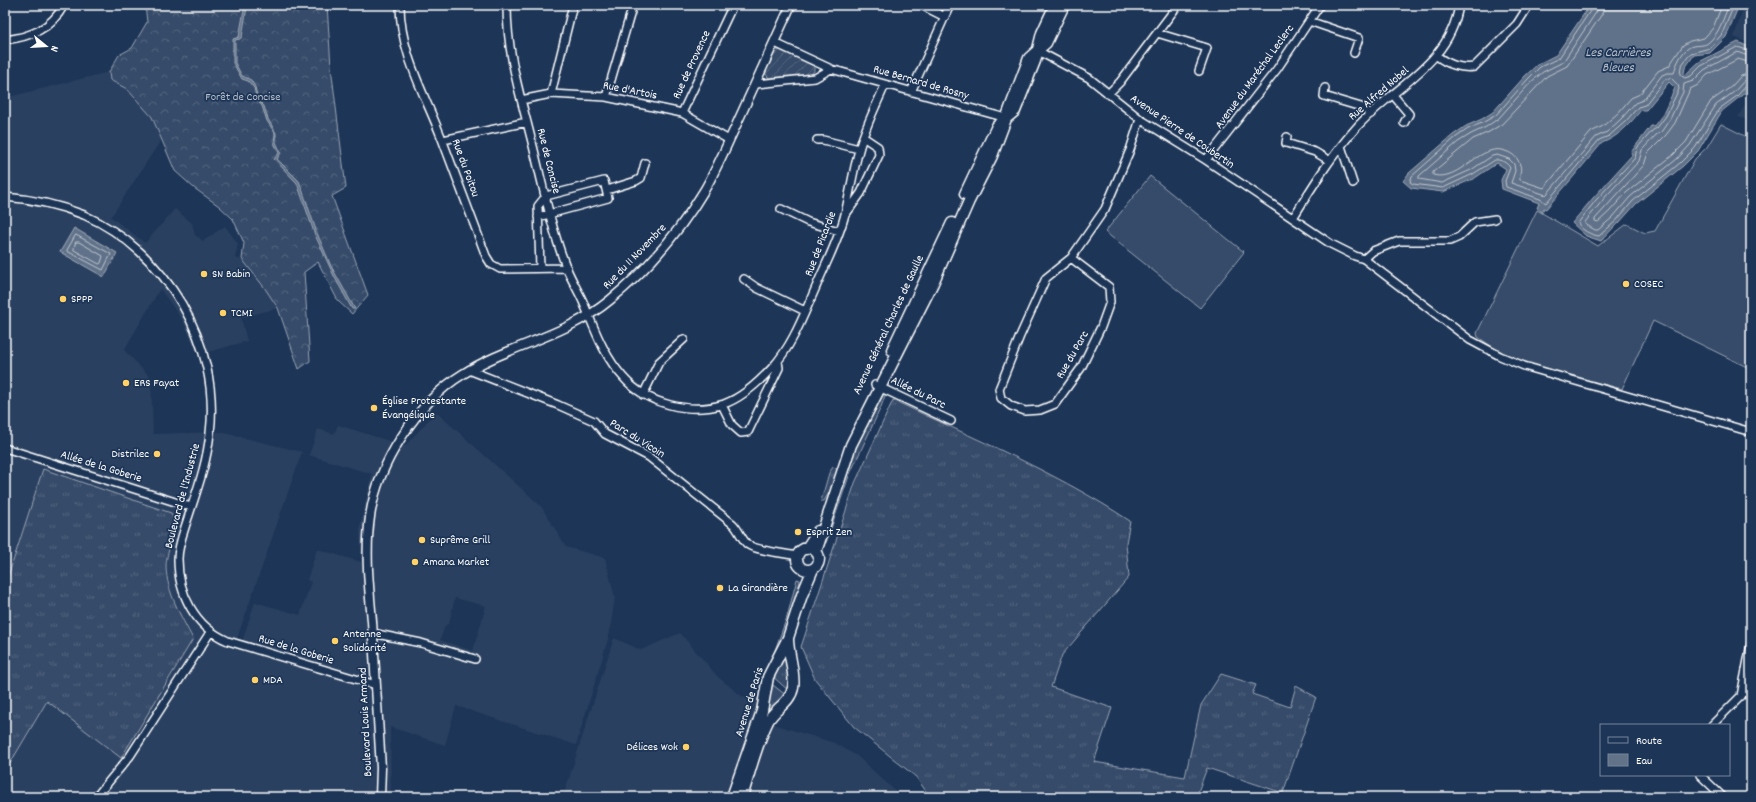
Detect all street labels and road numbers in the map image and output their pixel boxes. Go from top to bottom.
street label: Avenue du Maréchal Leclerc [1211,21,1299,133]
street label: Rue de Provence [669,28,715,102]
street label: Rue Bernard de Rosny [871,61,972,105]
street label: Rue Alfred Nobel [1345,63,1413,125]
street label: Rue d'Artois [601,77,659,105]
street label: Avenue Pierre de Coubertin [1126,91,1238,174]
street label: Rue de Concise [532,126,564,196]
street label: Rue du Poitou [447,137,483,199]
street label: Rue de Picardie [801,209,841,279]
street label: Rue du 11 Novembre [599,220,671,294]
street label: Avenue Général Charles de Gaulle [849,252,929,398]
street label: Rue du Parc [1052,328,1094,382]
street label: Allée du Parc [888,372,949,414]
street label: Parc du Vicoin [606,415,668,463]
street label: Boulevard de l'Industrie [161,442,205,550]
street label: Allée de la Goberie [58,447,144,487]
street label: Rue de la Goberie [256,631,336,669]
street label: Avenue de Paris [731,665,769,739]
street label: Boulevard Louis Armand [355,667,377,777]

